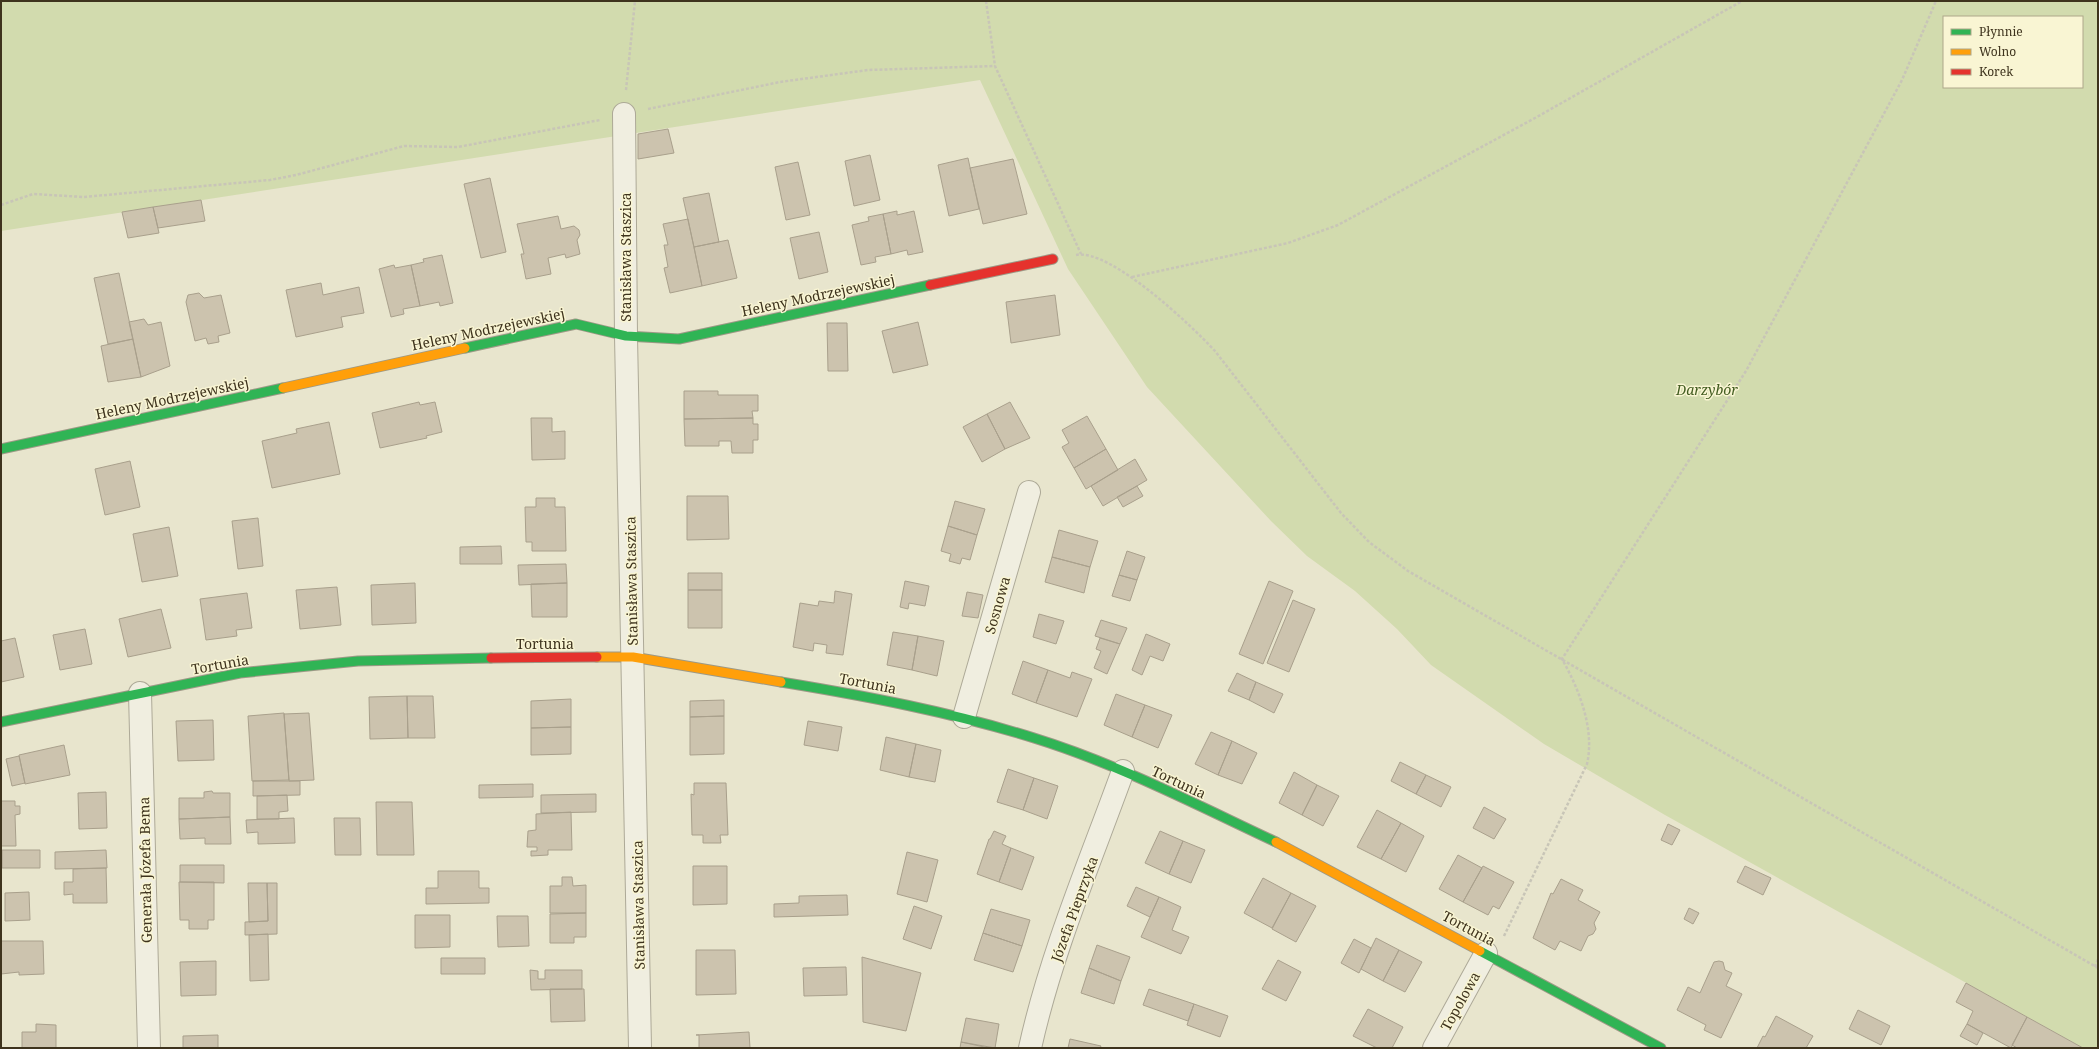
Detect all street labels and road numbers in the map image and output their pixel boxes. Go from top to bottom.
street label: Stanisława Staszica [616,192,635,322]
street label: Heleny Modrzejewskiej [740,269,896,321]
street label: Heleny Modrzejewskiej [410,303,566,355]
street label: Heleny Modrzejewskiej [94,372,250,424]
street label: Stanisława Staszica [620,516,642,646]
street label: Sosnowa [980,574,1014,636]
street label: Tortunia [516,634,574,653]
street label: Tortunia [190,650,250,678]
street label: Tortunia [838,668,898,698]
street label: Tortunia [1149,761,1209,803]
street label: Generała Józefa Bema [134,797,156,943]
street label: Stanisława Staszica [627,840,649,970]
street label: Józefa Pieprzyka [1046,853,1102,965]
street label: Tortunia [1439,906,1499,950]
street label: Topolowa [1436,968,1484,1034]

